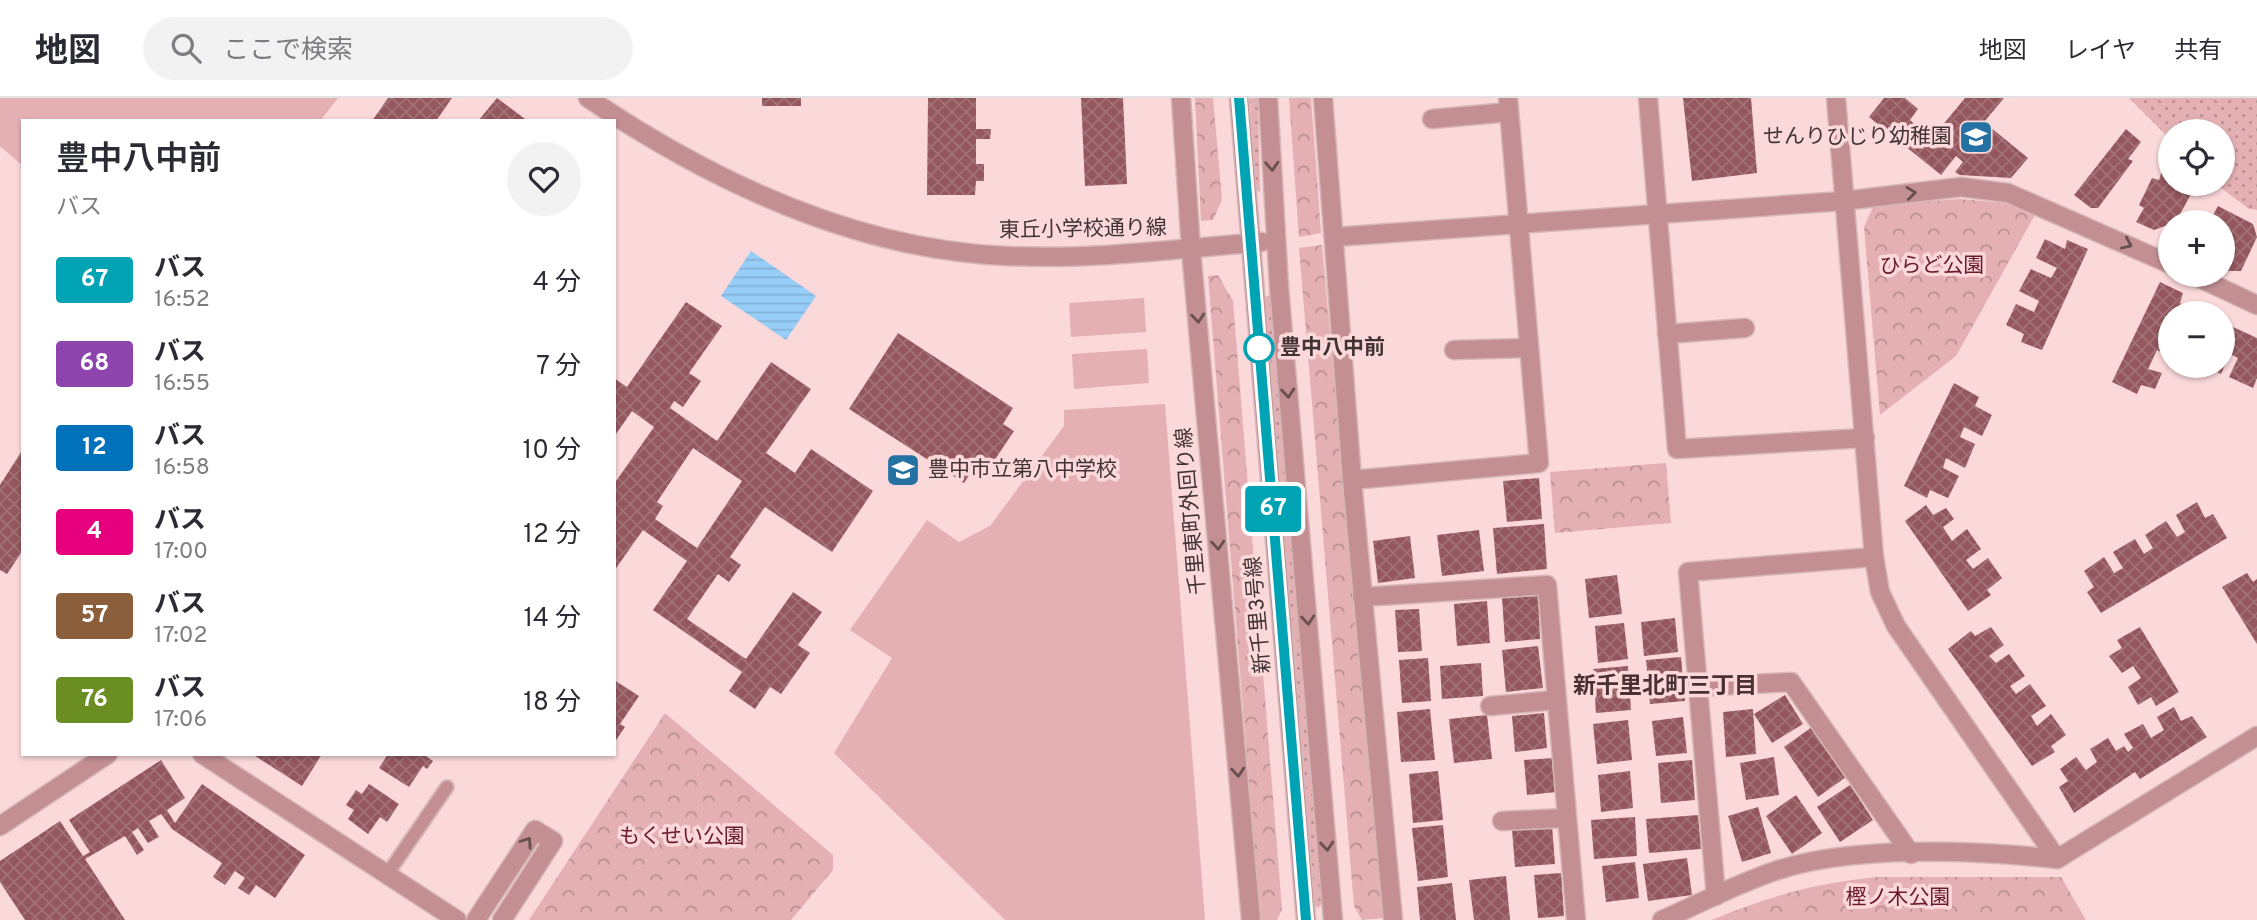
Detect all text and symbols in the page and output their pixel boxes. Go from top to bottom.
search box [143,17,633,80]
icon: search [167,29,205,67]
text: 地図 [35,32,101,74]
text: ここで検索 [223,35,353,68]
text: 地図 [1979,37,2027,67]
text: レイヤ [2065,37,2136,67]
text: 共有 [2174,37,2222,67]
school or university icon: せんりひじり幼稚園 [1957,118,1995,156]
map controls [2158,119,2235,378]
button: locate [2158,119,2235,196]
place label: せんりひじり幼稚園 [1763,124,1952,151]
text: 豊中八中前 [56,140,221,182]
button: heart [507,142,581,216]
one-way arrow [1264,161,1279,172]
one-way arrow [1905,185,1917,200]
text: バス [56,194,102,223]
button: + [2158,210,2235,287]
street label: 東丘小学校通り線 [999,215,1167,245]
one-way arrow [2120,236,2132,250]
text: バス [154,253,206,286]
park label: ひらど公園 [1880,253,1985,280]
text: 67 [81,265,108,295]
text: 4 分 [533,267,581,300]
text: 16:52 [154,286,210,315]
button: − [2158,301,2235,378]
one-way arrow [1190,313,1205,324]
marker: 豊中八中前 [1244,333,1274,363]
place label: 豊中八中前 [1280,335,1385,362]
text: バス [154,337,206,370]
text: 68 [80,349,109,379]
text: 7 分 [536,351,581,384]
text: 16:55 [154,370,210,399]
one-way arrow [1280,388,1295,399]
text: バス [154,421,206,454]
street label: 千里東町外回り線 [1171,426,1213,596]
text: 12 [82,433,107,463]
text: 10 分 [522,435,581,468]
school or university icon: 豊中市立第八中学校 [884,451,922,489]
text: 16:58 [154,454,210,483]
place label: 豊中市立第八中学校 [928,457,1117,484]
line badge: 67 [1242,486,1304,532]
text: 67 [1259,494,1287,524]
text: バス [154,505,206,538]
text: 4 [87,517,102,547]
text: 12 分 [523,519,581,552]
text: 17:00 [154,538,208,567]
one-way arrow [1210,540,1225,551]
street label: 新千里3号線 [1240,555,1278,675]
text: バス [154,589,206,622]
text: 57 [81,601,108,631]
text: 14 分 [524,603,581,636]
one-way arrow [1300,614,1315,625]
text: 17:02 [154,622,208,651]
text: バス [154,673,206,706]
district label: 新千里北町三丁目 [1573,673,1757,702]
text: 76 [81,685,108,715]
text: 18 分 [523,687,581,720]
text: 17:06 [154,706,207,735]
one-way arrow [1230,766,1245,777]
park label: もくせい公園 [619,824,745,851]
one-way arrow [519,837,531,850]
one-way arrow [1319,841,1334,852]
park label: 樫ノ木公園 [1846,885,1951,912]

